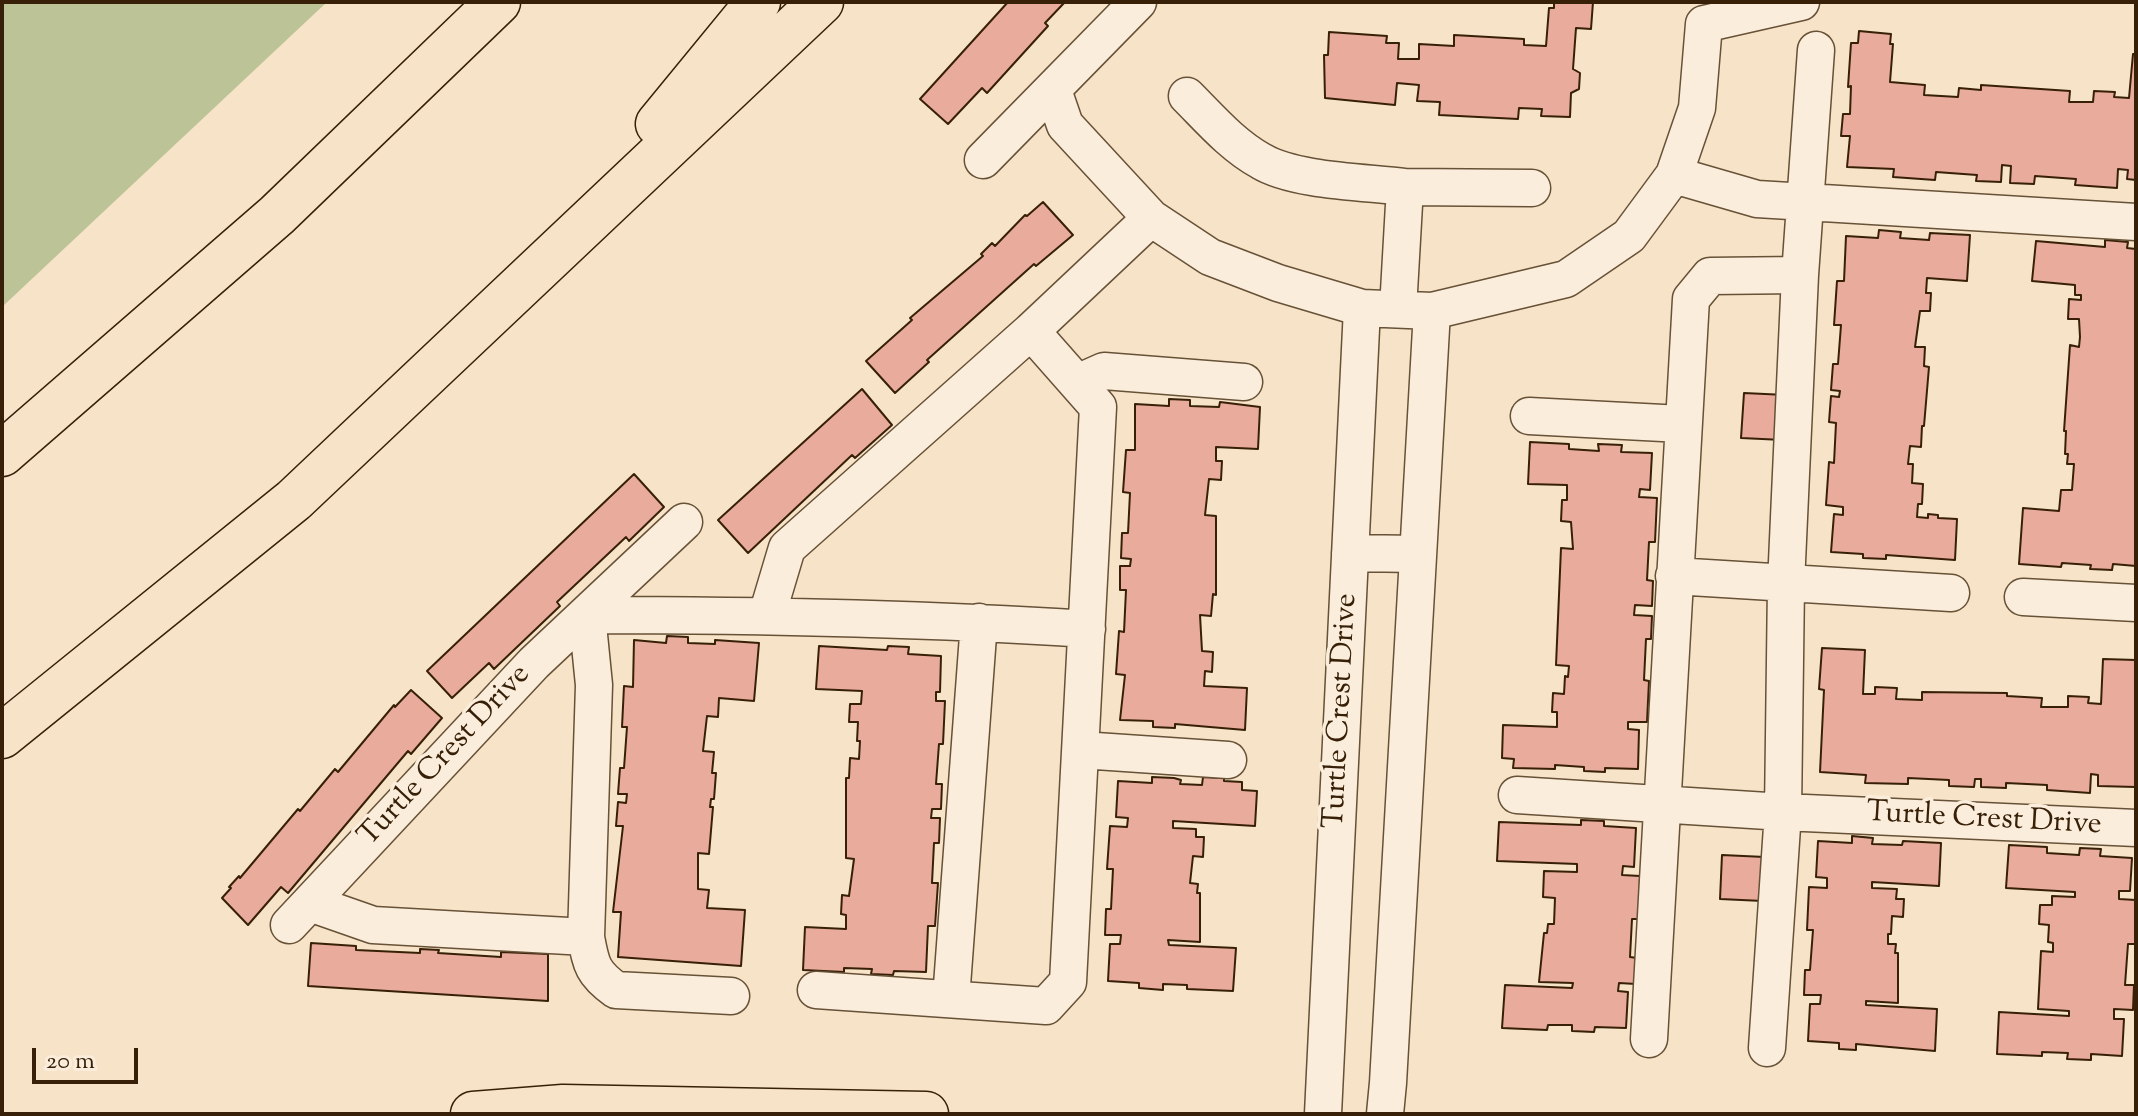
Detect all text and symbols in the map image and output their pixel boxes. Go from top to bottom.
street label: Turtle Crest Drive [1319,593,1367,829]
street label: Turtle Crest Drive [353,659,539,855]
street label: Turtle Crest Drive [1866,797,2102,845]
scale bar [36,1032,142,1082]
text: 20 m [46,1045,95,1079]

